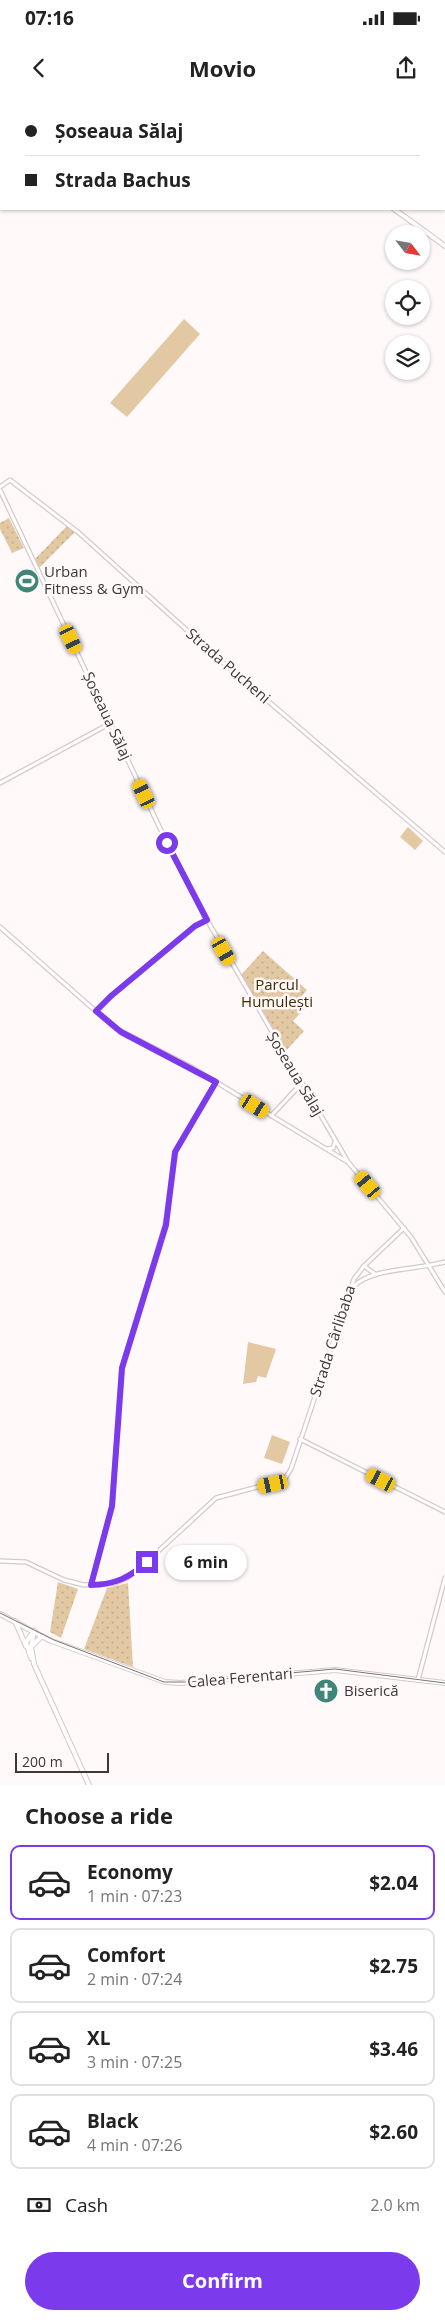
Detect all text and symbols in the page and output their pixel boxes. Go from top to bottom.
text: 07:16 [25,5,74,31]
text: Movio [189,53,256,83]
icon: back [25,54,53,82]
icon: share [392,54,420,82]
text: Șoseaua Sălaj [55,118,183,144]
text: Strada Bachus [55,167,191,193]
north arrow [385,225,430,270]
map controls [385,225,430,380]
button: locate [385,280,430,325]
button: layers [385,335,430,380]
place label: Urban Fitness & Gym [44,561,144,598]
sports icon: Urban Fitness & Gym [14,568,40,594]
car [57,622,84,656]
street label: Strada Pucheni [182,623,275,707]
street label: Șoseaua Sălaj [79,668,137,763]
car [130,777,157,811]
route start [156,832,178,854]
car [210,934,237,968]
park label: Parcul Humulești [241,974,313,1011]
street label: Șoseaua Sălaj [263,1028,329,1119]
car [238,1092,271,1120]
car [352,1169,383,1201]
street label: Strada Cârlibaba [305,1282,359,1399]
car [364,1467,397,1493]
car [256,1474,289,1494]
callout: 6 min [164,1544,247,1580]
route end [136,1551,158,1573]
text: 6 min [184,1551,228,1573]
street label: Calea Ferentari [186,1662,293,1692]
church icon: Biserică [313,1678,339,1704]
place label: Biserică [344,1680,399,1700]
scale bar [15,1750,109,1773]
text: 200 m [22,1752,63,1771]
text: Choose a ride [25,1800,173,1830]
text: Economy [87,1859,173,1885]
icon: car [27,1860,72,1905]
text: $2.04 [369,1870,418,1896]
text: 1 min · 07:23 [87,1885,182,1907]
text: Comfort [87,1942,166,1968]
icon: car [27,1943,72,1988]
text: $2.75 [369,1953,418,1979]
text: 2 min · 07:24 [87,1968,182,1990]
text: XL [87,2025,110,2051]
icon: car [27,2026,72,2071]
text: $3.46 [369,2036,418,2062]
text: 3 min · 07:25 [87,2051,182,2073]
text: Black [87,2108,139,2134]
icon: car [27,2109,72,2154]
text: $2.60 [369,2119,418,2145]
text: 4 min · 07:26 [87,2134,182,2156]
icon: cash [25,2191,53,2219]
text: Cash [65,2192,108,2218]
text: 2.0 km [370,2194,420,2216]
button: Confirm [25,2252,420,2310]

